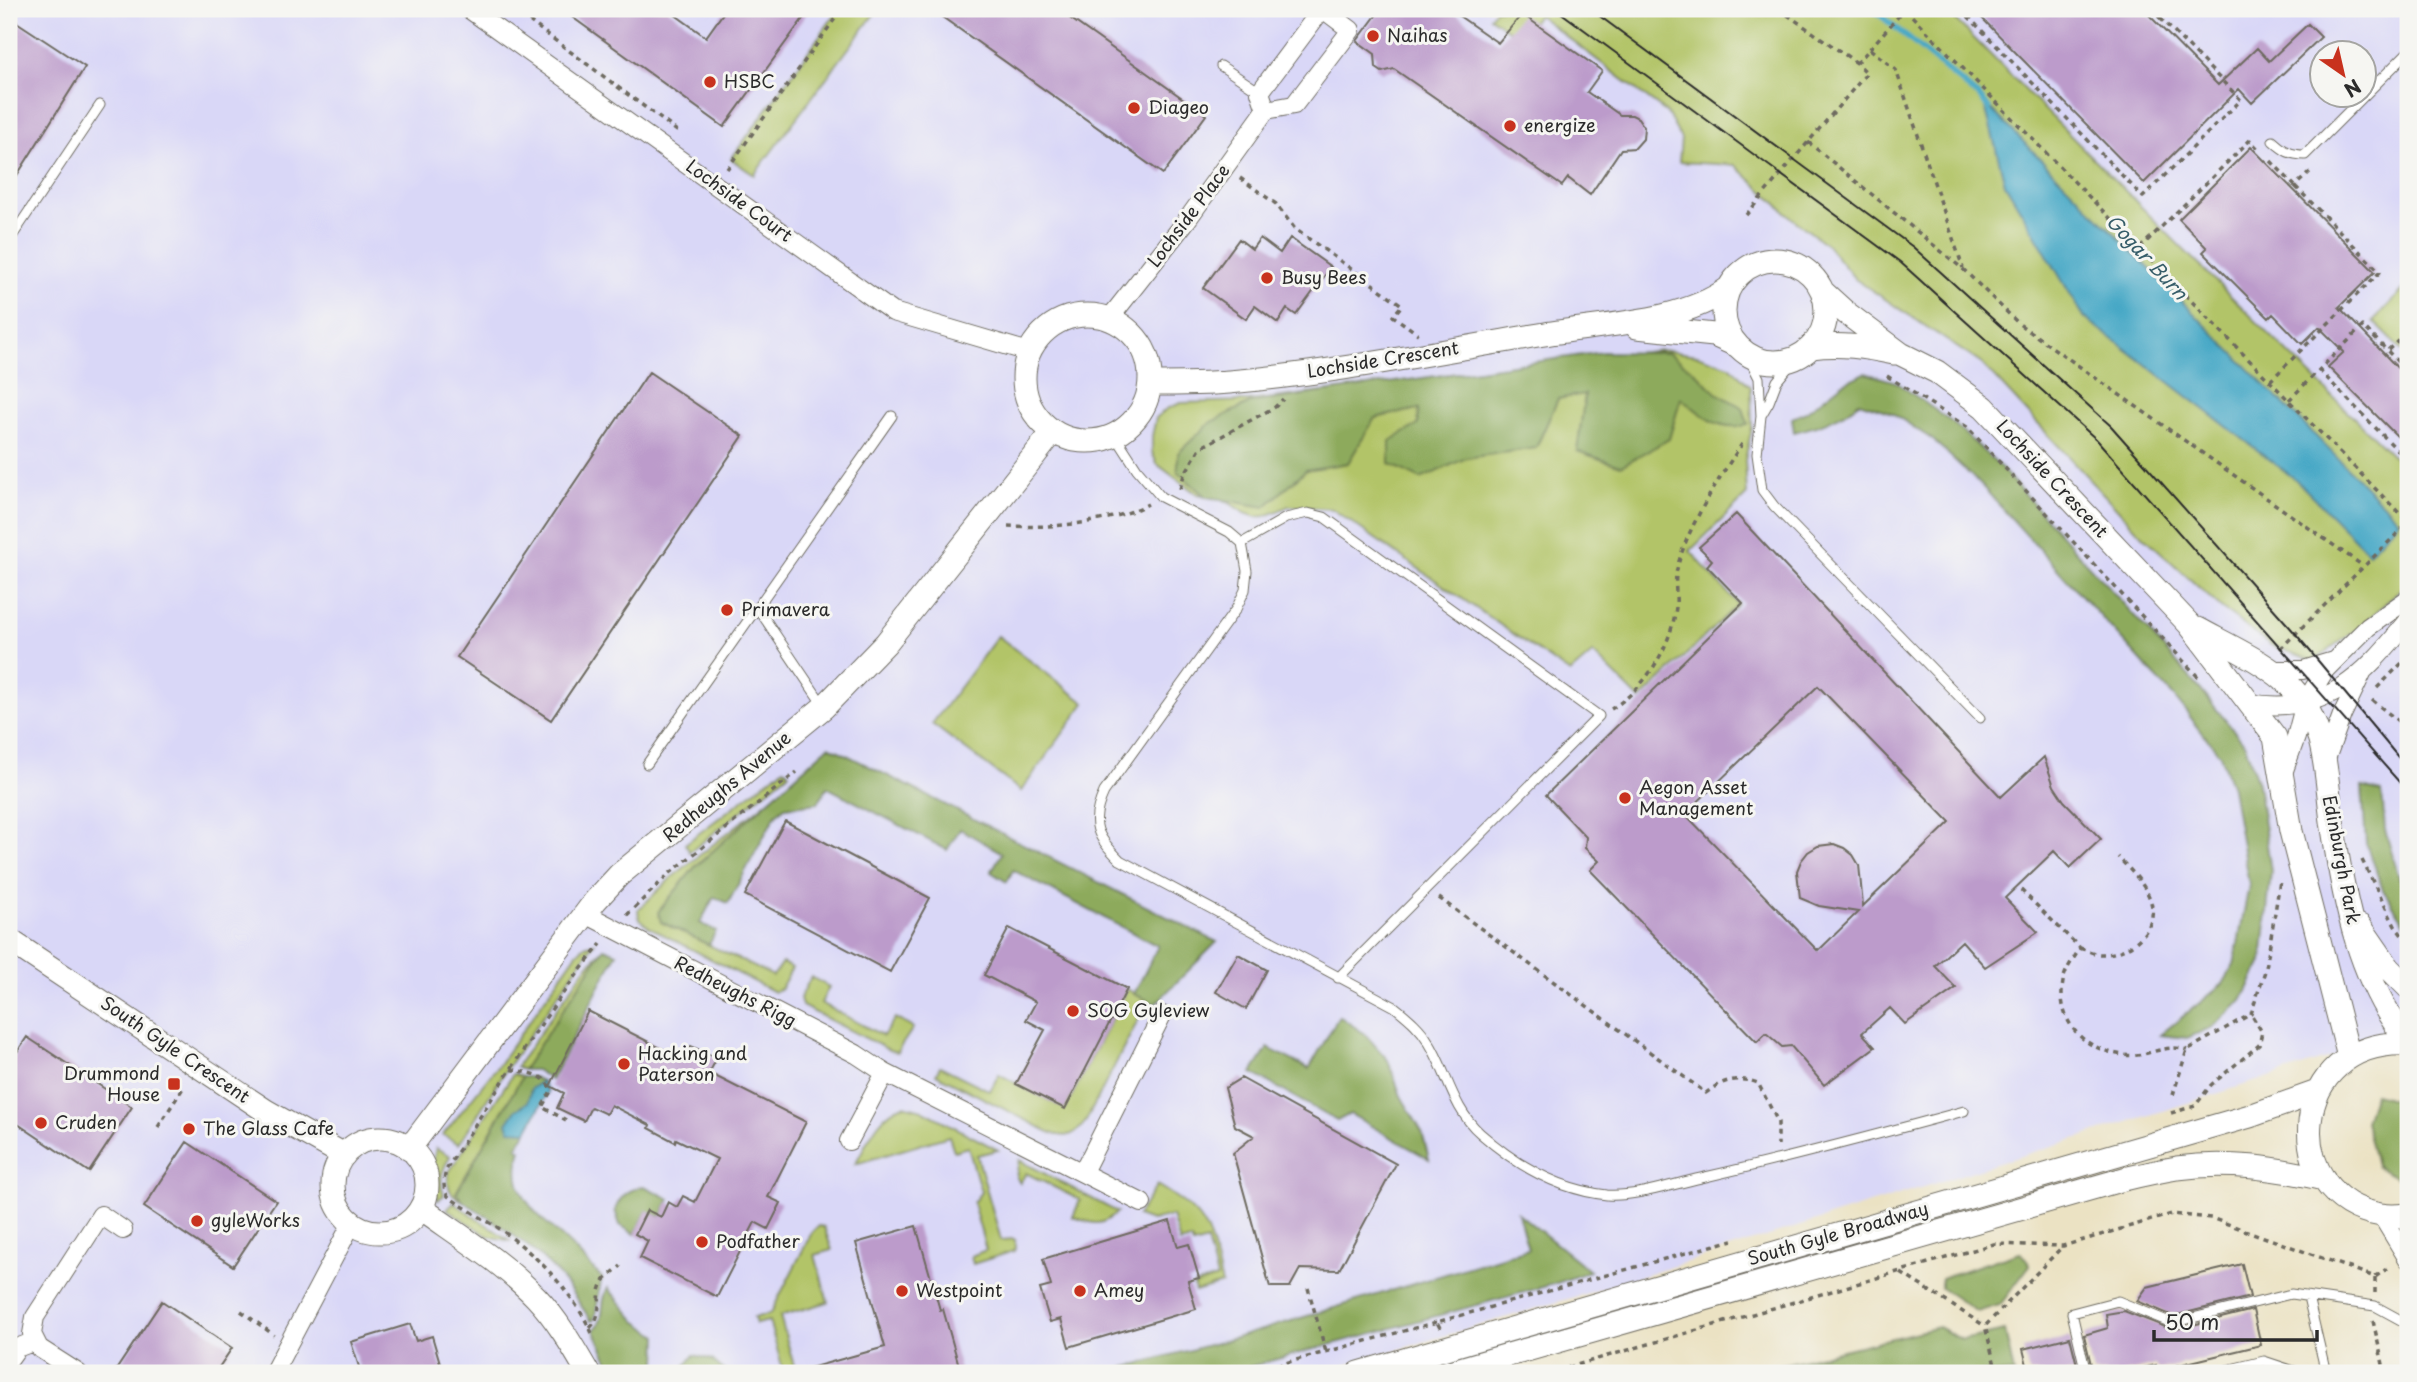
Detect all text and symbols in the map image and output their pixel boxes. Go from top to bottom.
place label: Naihas [1387,21,1447,48]
marker: Naihas [1365,28,1381,44]
north arrow [2308,38,2378,108]
place label: HSBC [724,67,775,94]
text: N [2339,73,2367,105]
marker: HSBC [702,74,718,90]
place label: Diageo [1148,93,1209,120]
marker: Diageo [1126,100,1142,116]
place label: energize [1524,111,1595,138]
marker: energize [1502,118,1518,134]
street label: Lochside Court [681,152,799,248]
street label: Lochside Place [1140,158,1236,272]
water label: Gogar Burn [2101,207,2196,306]
place label: Busy Bees [1281,263,1366,290]
marker: Busy Bees [1259,270,1275,286]
street label: Lochside Crescent [1305,333,1461,384]
street label: Lochside Crescent [1991,413,2115,543]
place label: Primavera [741,595,830,622]
marker: Primavera [719,602,735,618]
street label: Redheughs Avenue [656,724,796,848]
place label: Aegon Asset Management [1639,773,1753,821]
marker: Aegon Asset Management [1617,790,1633,806]
street label: Edinburgh Park [2317,793,2368,927]
street label: Redheughs Rigg [670,948,801,1033]
street label: South Gyle Crescent [96,989,256,1109]
place label: SOG Gyleview [1087,996,1210,1023]
marker: SOG Gyleview [1065,1003,1081,1019]
place label: Hacking and Paterson [638,1039,747,1087]
marker: Hacking and Paterson [616,1056,632,1072]
place label: Drummond House [64,1059,160,1107]
marker: Drummond House [166,1076,182,1092]
place label: Cruden [55,1108,117,1135]
place label: The Glass Cafe [203,1114,334,1141]
marker: Cruden [33,1115,49,1131]
marker: The Glass Cafe [181,1121,197,1137]
street label: South Gyle Broadway [1744,1194,1931,1271]
place label: gyleWorks [211,1206,300,1233]
marker: gyleWorks [189,1213,205,1229]
place label: Podfather [716,1227,800,1254]
marker: Podfather [694,1234,710,1250]
place label: Westpoint [916,1276,1002,1303]
place label: Amey [1094,1276,1144,1303]
marker: Westpoint [894,1283,910,1299]
marker: Amey [1072,1283,1088,1299]
scale bar [2154,1298,2317,1342]
text: 50 m [2165,1305,2219,1337]

